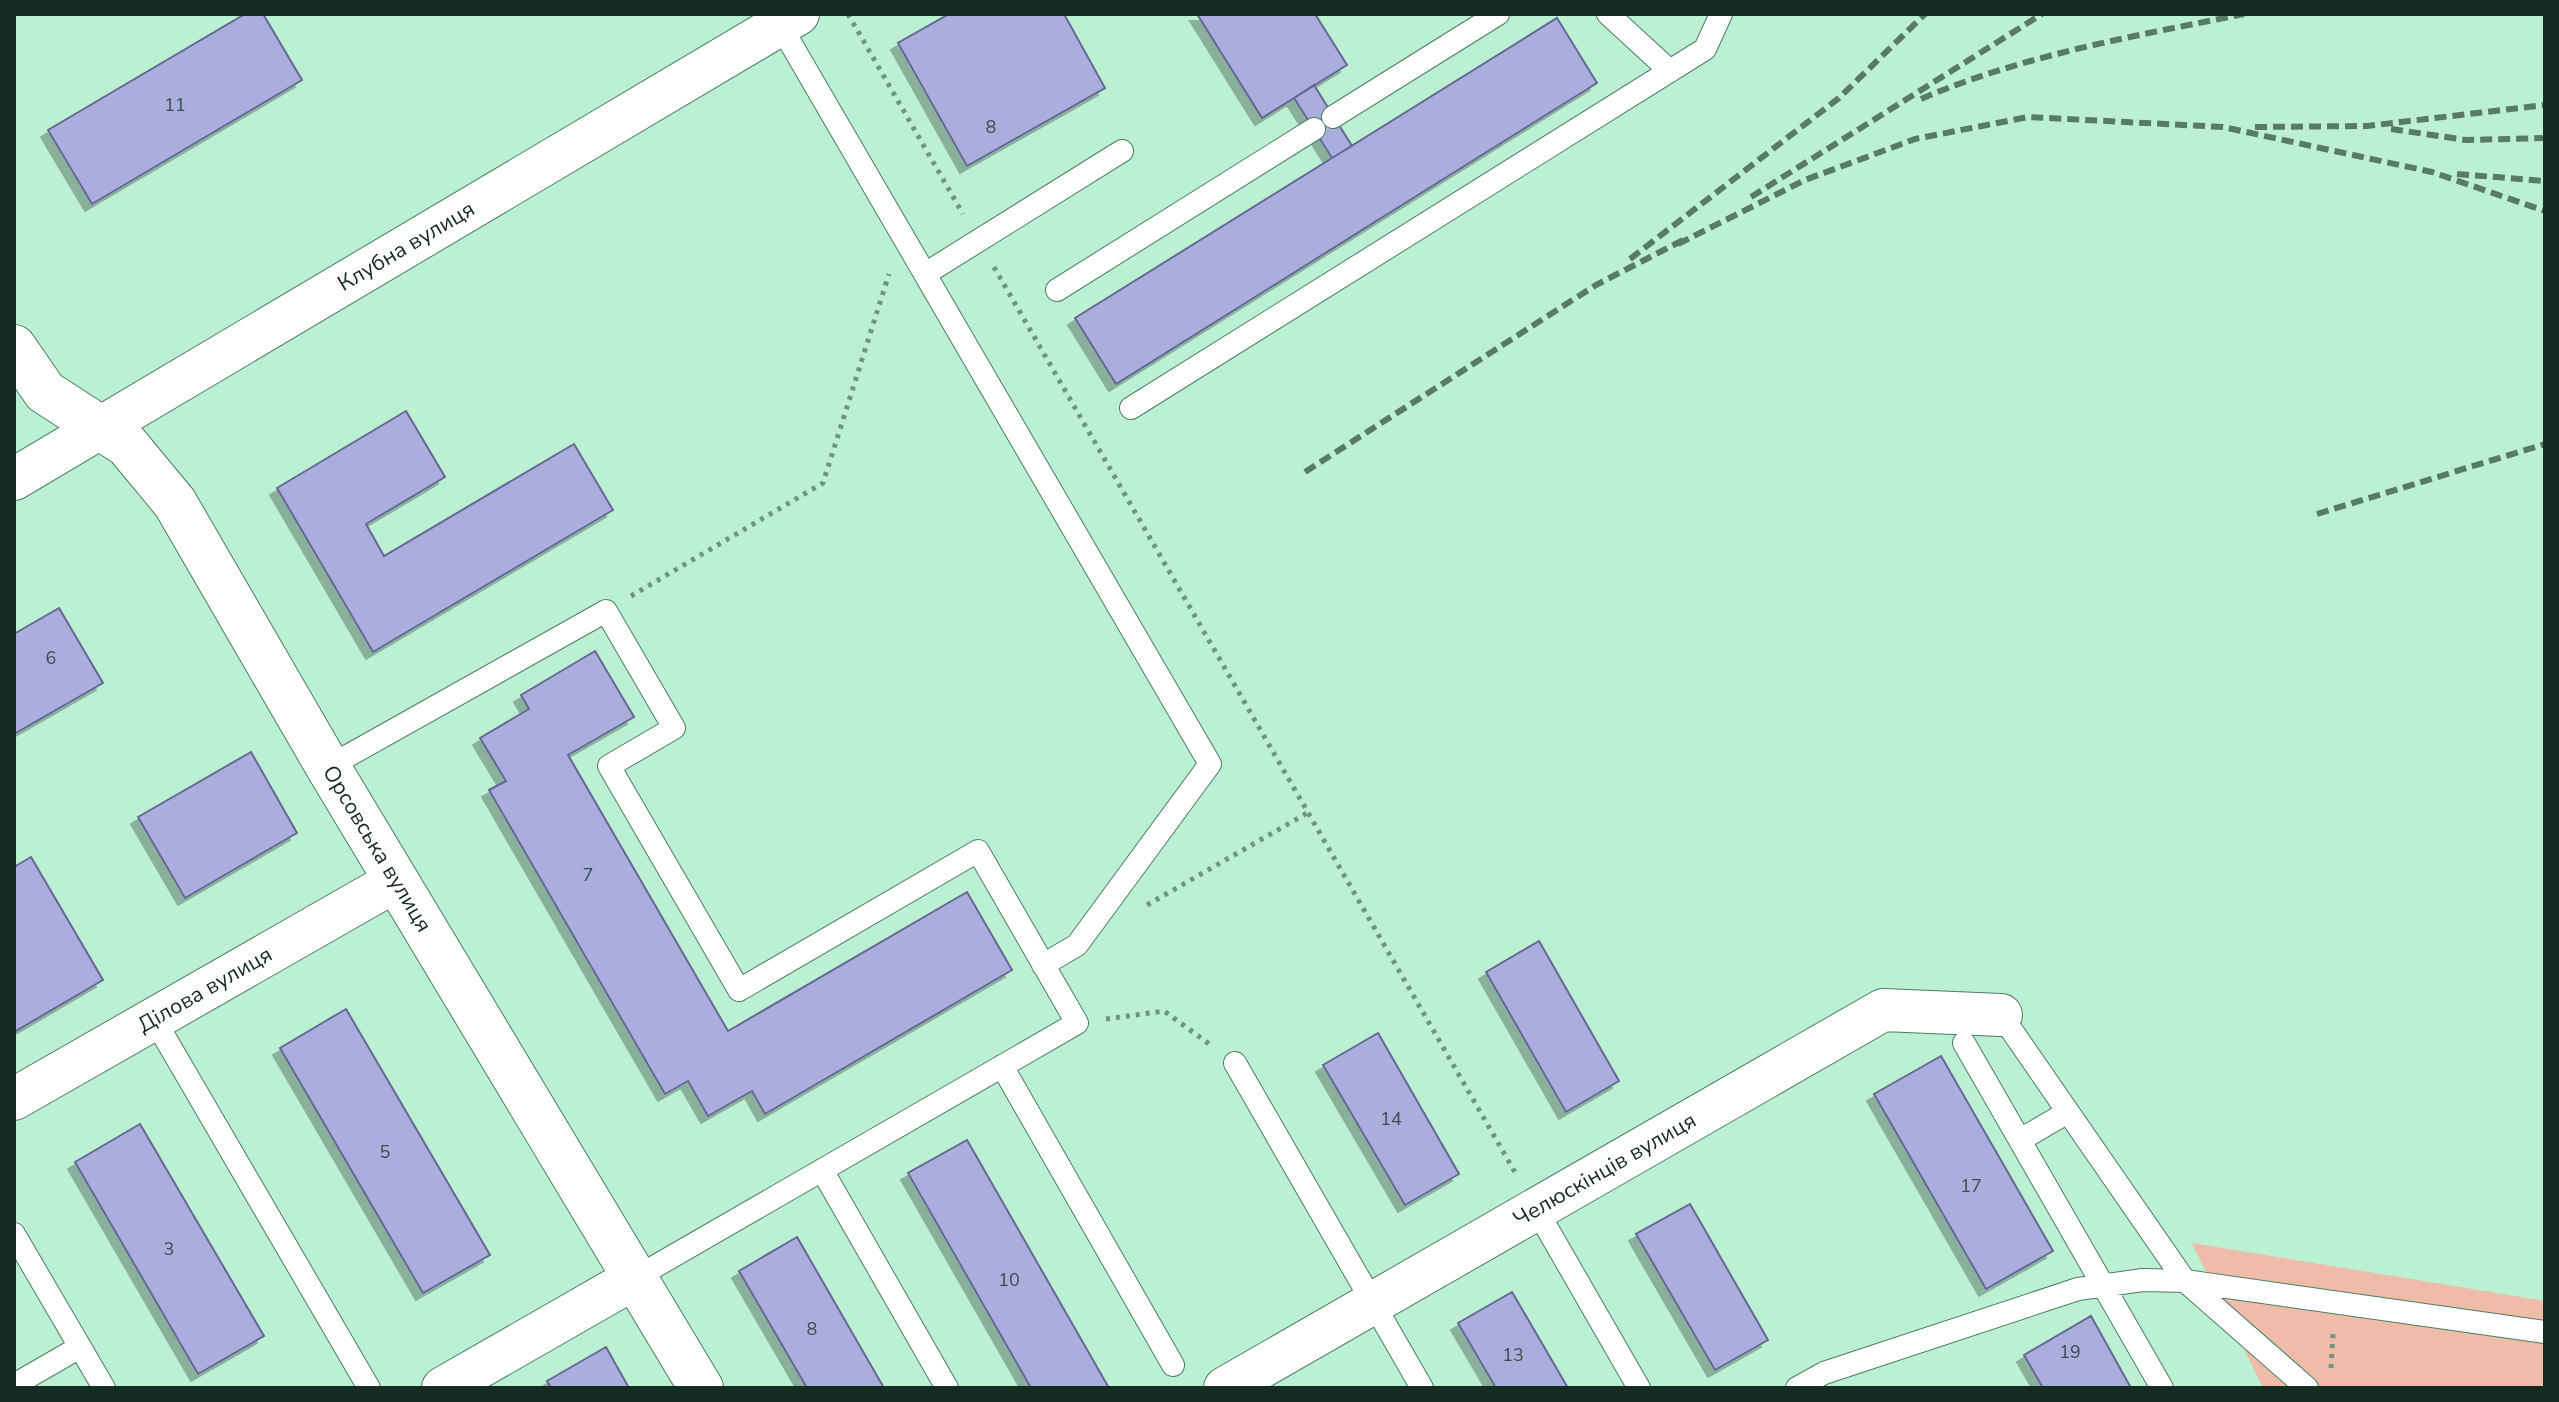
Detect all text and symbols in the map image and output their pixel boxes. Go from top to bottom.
house number: 11 [164,93,186,117]
house number: 8 [986,115,996,139]
street label: Клубна вулиця [332,194,480,299]
house number: 6 [46,646,56,670]
street label: Орсовська вулиця [315,760,439,938]
house number: 7 [583,863,593,887]
street label: Ділова вулиця [132,939,278,1040]
street label: Челюскінців вулиця [1508,1105,1702,1234]
house number: 14 [1380,1107,1402,1131]
house number: 5 [380,1140,390,1164]
house number: 17 [1960,1174,1982,1198]
house number: 3 [164,1237,174,1261]
house number: 10 [998,1268,1020,1292]
house number: 8 [807,1317,817,1341]
house number: 19 [2059,1340,2081,1364]
house number: 13 [1502,1343,1524,1367]

